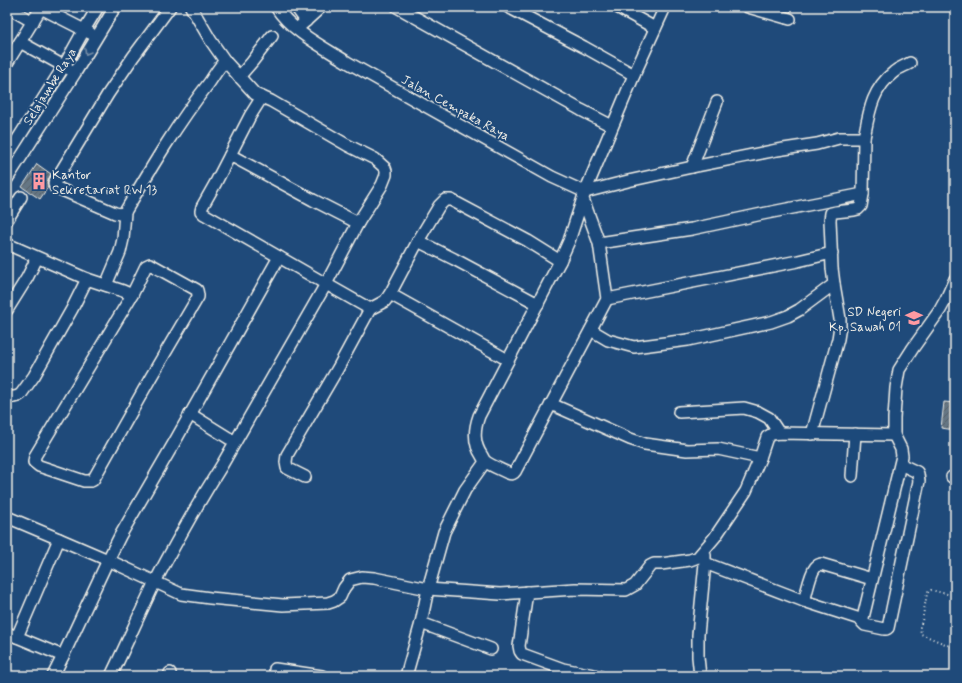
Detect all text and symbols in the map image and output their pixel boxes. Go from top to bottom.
street label: Selajambe Raya [20,45,81,129]
one-way arrow [84,48,92,55]
street label: Jalan Cempaka Raya [398,71,513,145]
place label: Kantor Sekretariat RW 13 [52,167,158,199]
building icon: Kantor Sekretariat RW 13 [29,171,49,191]
place label: SD Negeri Kp. Sawah 01 [829,304,901,336]
school or university icon: SD Negeri Kp. Sawah 01 [904,308,924,328]

